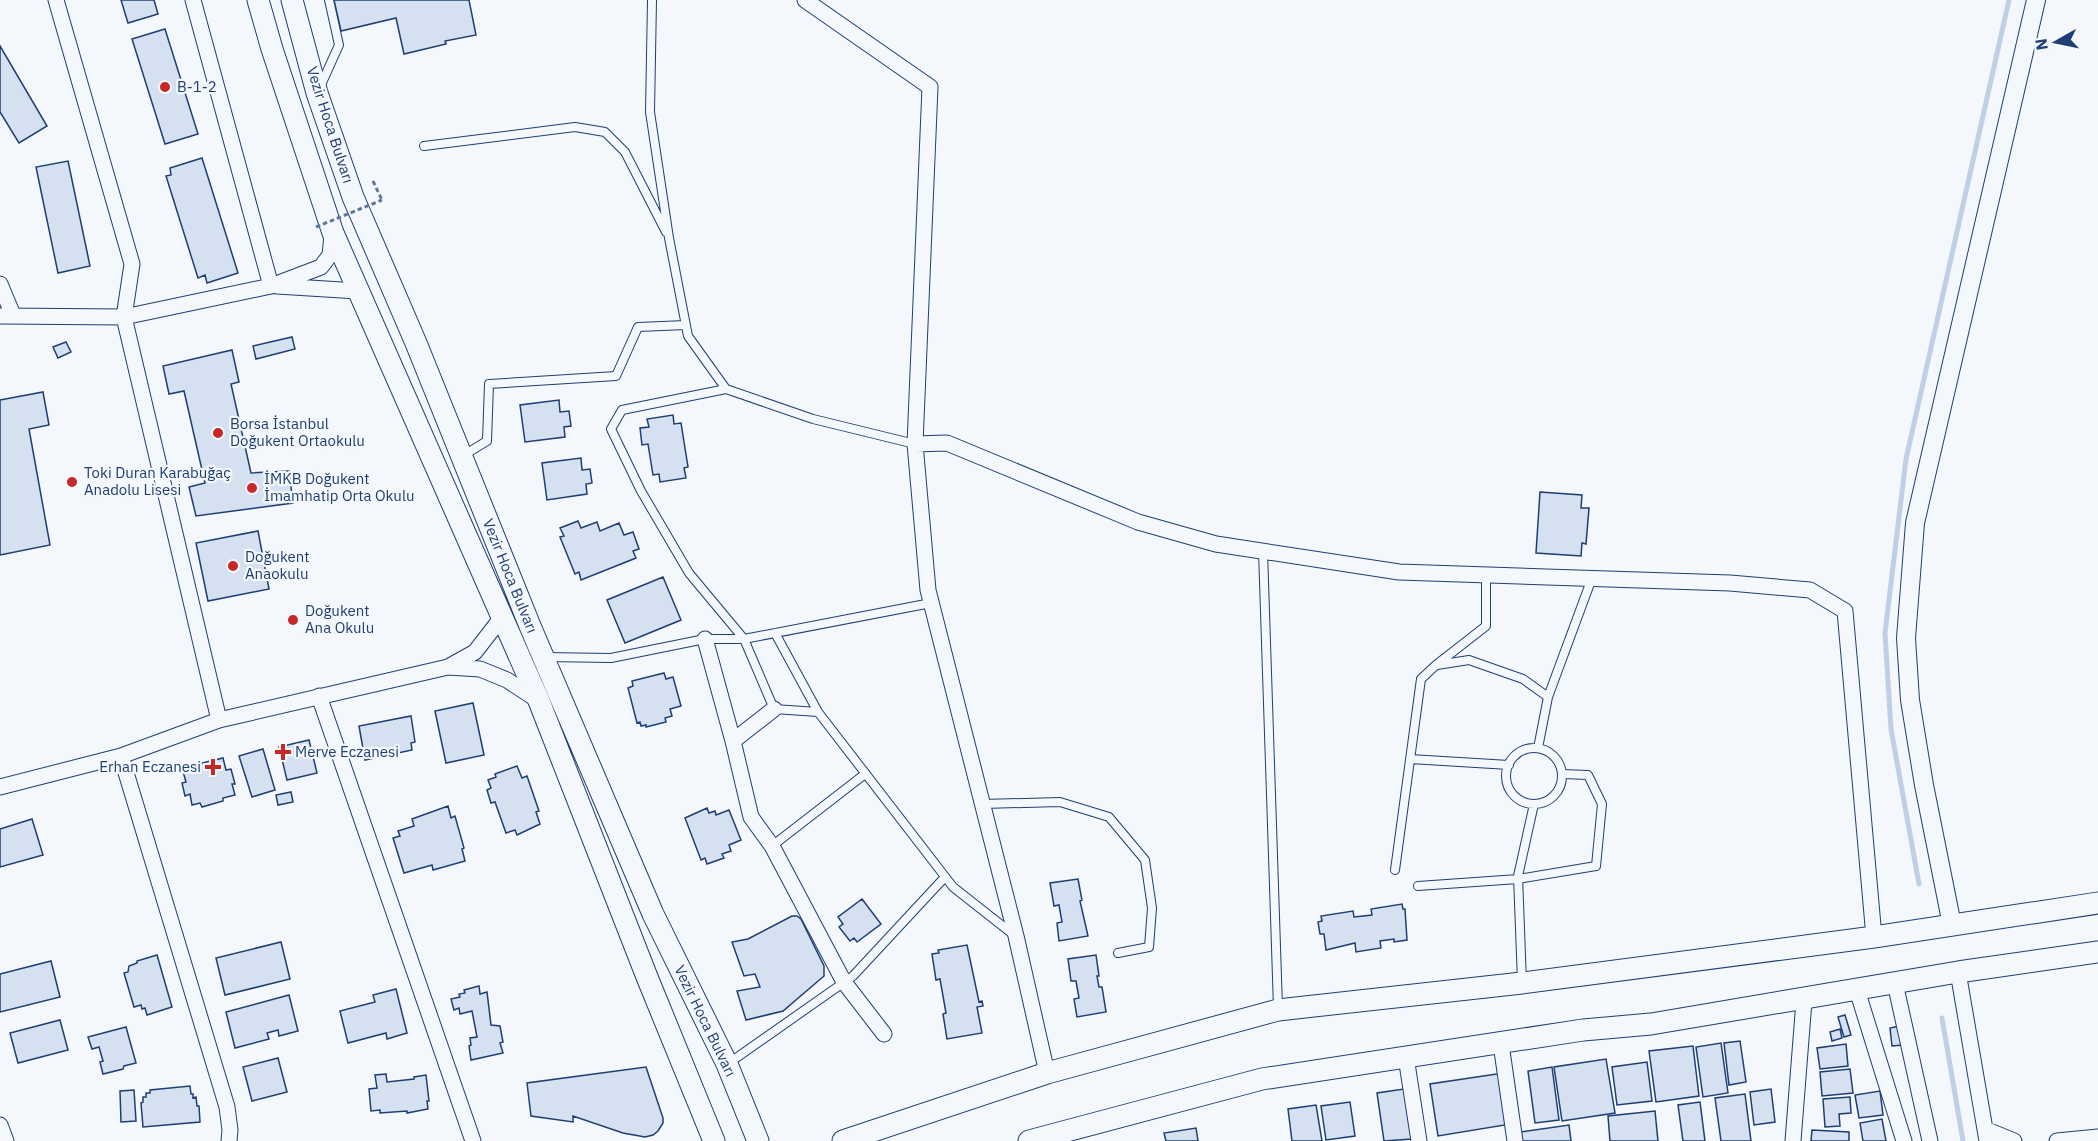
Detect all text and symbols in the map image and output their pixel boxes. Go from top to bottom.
north arrow [2026,12,2086,72]
text: N [2030,37,2052,52]
street label: Vezir Hoca Bulvarı [303,64,358,186]
place label: B-1-2 [177,77,217,96]
marker: B-1-2 [158,80,172,94]
place label: Borsa İstanbul Doğukent Ortaokulu [230,414,365,450]
marker: Borsa İstanbul Doğukent Ortaokulu [211,426,225,440]
place label: Toki Duran Karabuğaç Anadolu Lisesi [84,463,231,499]
place label: İMKB Doğukent İmamhatip Orta Okulu [264,469,414,505]
marker: Toki Duran Karabuğaç Anadolu Lisesi [65,475,79,489]
marker: İMKB Doğukent İmamhatip Orta Okulu [245,481,259,495]
street label: Vezir Hoca Bulvarı [479,516,542,636]
place label: Doğukent Anaokulu [245,547,310,583]
marker: Doğukent Anaokulu [226,559,240,573]
place label: Doğukent Ana Okulu [305,601,374,637]
marker: Doğukent Ana Okulu [286,613,300,627]
place label: Merve Eczanesi [295,742,399,761]
marker: Merve Eczanesi [276,745,290,759]
place label: Erhan Eczanesi [99,757,201,776]
marker: Erhan Eczanesi [206,760,220,774]
street label: Vezir Hoca Bulvarı [670,962,741,1080]

